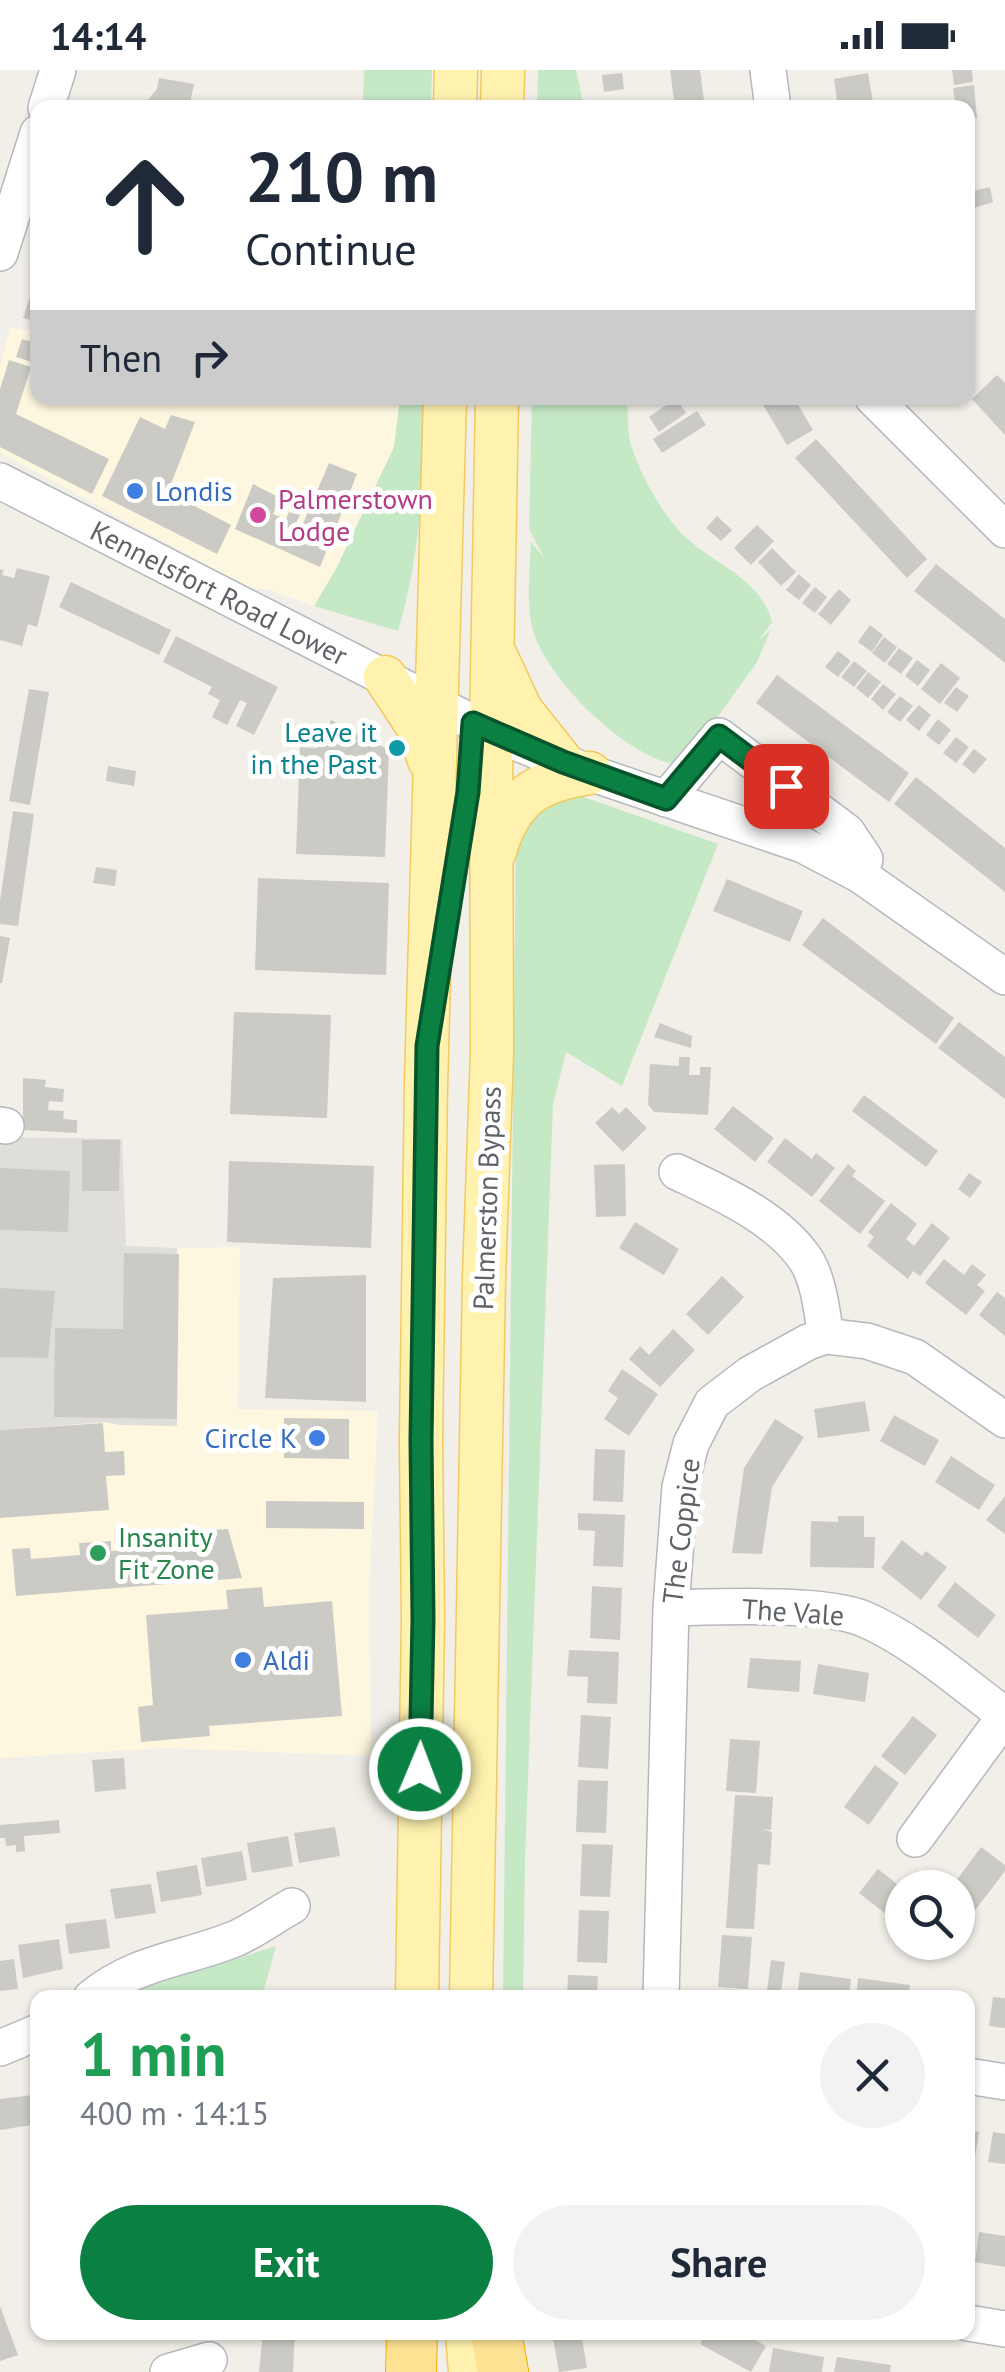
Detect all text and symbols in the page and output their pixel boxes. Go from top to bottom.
text: 14:14 [50,11,146,60]
text: 210 m [245,131,438,221]
icon: ahead [80,140,210,270]
text: Continue [245,219,417,277]
icon: right [182,330,237,385]
text: Then [80,333,162,382]
place label: Londis [155,472,233,509]
marker: Londis [124,480,146,502]
place label: Palmerstown Lodge [278,480,433,549]
marker: Palmerstown Lodge [247,504,269,526]
street label: Kennelsfort Road Lower [84,512,355,674]
place label: Leave it in the Past [250,713,378,782]
marker: Leave it in the Past [386,737,408,759]
pin [744,744,829,829]
icon: arrive [759,759,814,814]
street label: Palmerston Bypass [464,1085,509,1311]
place label: Circle K [204,1419,297,1456]
marker: Circle K [306,1427,328,1449]
street label: The Coppice [653,1456,708,1606]
place label: Insanity Fit Zone [118,1518,215,1587]
marker: Insanity Fit Zone [87,1542,109,1564]
street label: The Vale [741,1589,845,1634]
place label: Aldi [263,1641,310,1678]
marker: Aldi [232,1649,254,1671]
position arrow [368,1717,472,1821]
map controls [885,1870,975,1960]
button: search [885,1870,975,1960]
text: 1 min [80,2015,226,2093]
button: close [820,2023,925,2128]
text: 400 m · 14:15 [80,2092,269,2134]
button: Exit [80,2205,493,2320]
button: Share [513,2205,925,2320]

